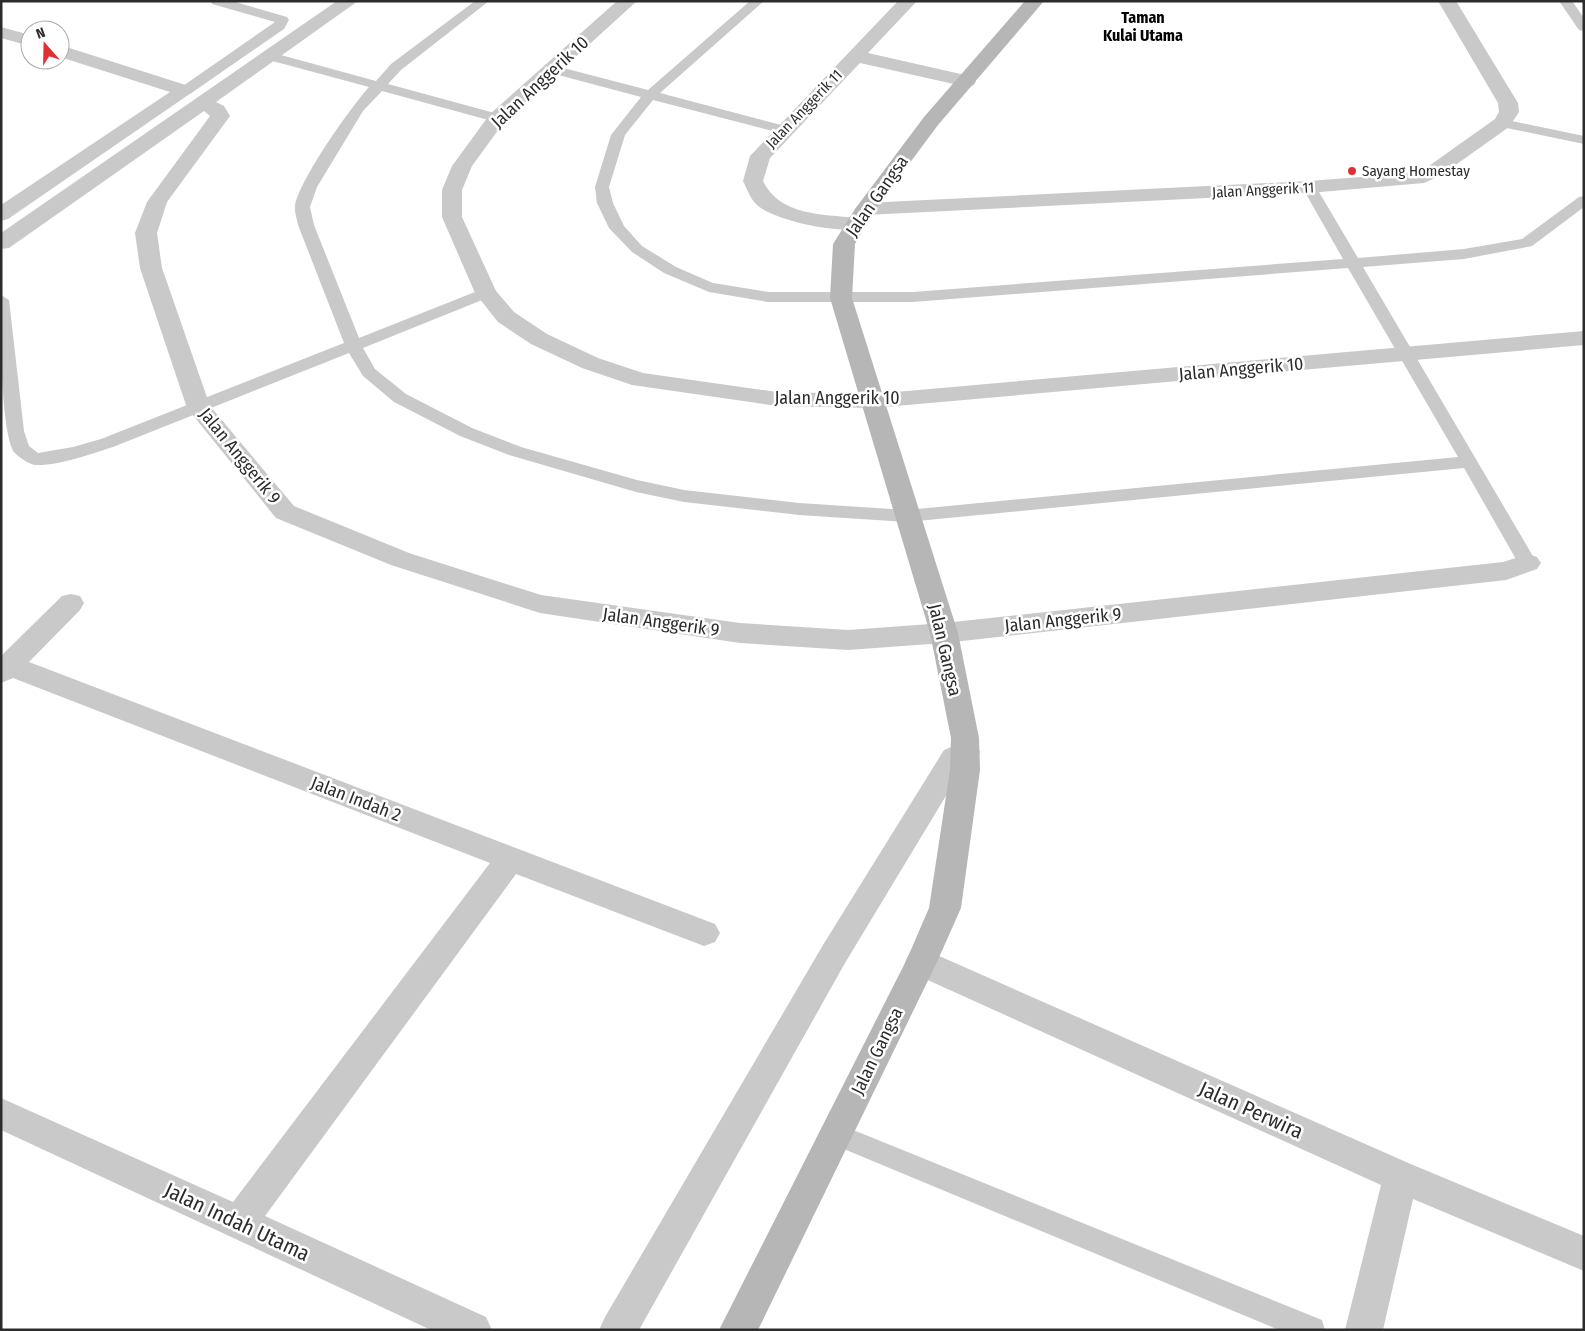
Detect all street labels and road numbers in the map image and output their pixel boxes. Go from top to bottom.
street label: Jalan Anggerik 10 [487,31,593,133]
street label: Jalan Anggerik 11 [762,66,846,152]
street label: Jalan Gangsa [841,151,913,241]
street label: Jalan Anggerik 11 [1212,178,1314,202]
street label: Jalan Anggerik 10 [1178,353,1304,385]
street label: Jalan Anggerik 10 [774,387,900,409]
street label: Jalan Anggerik 9 [195,403,285,509]
street label: Jalan Gangsa [924,602,966,698]
street label: Jalan Anggerik 9 [601,603,721,641]
street label: Jalan Anggerik 9 [1003,603,1123,637]
street label: Jalan Indah 2 [308,772,404,826]
street label: Jalan Gangsa [846,1004,908,1098]
street label: Jalan Perwira [1195,1075,1307,1145]
street label: Jalan Indah Utama [160,1177,314,1267]

